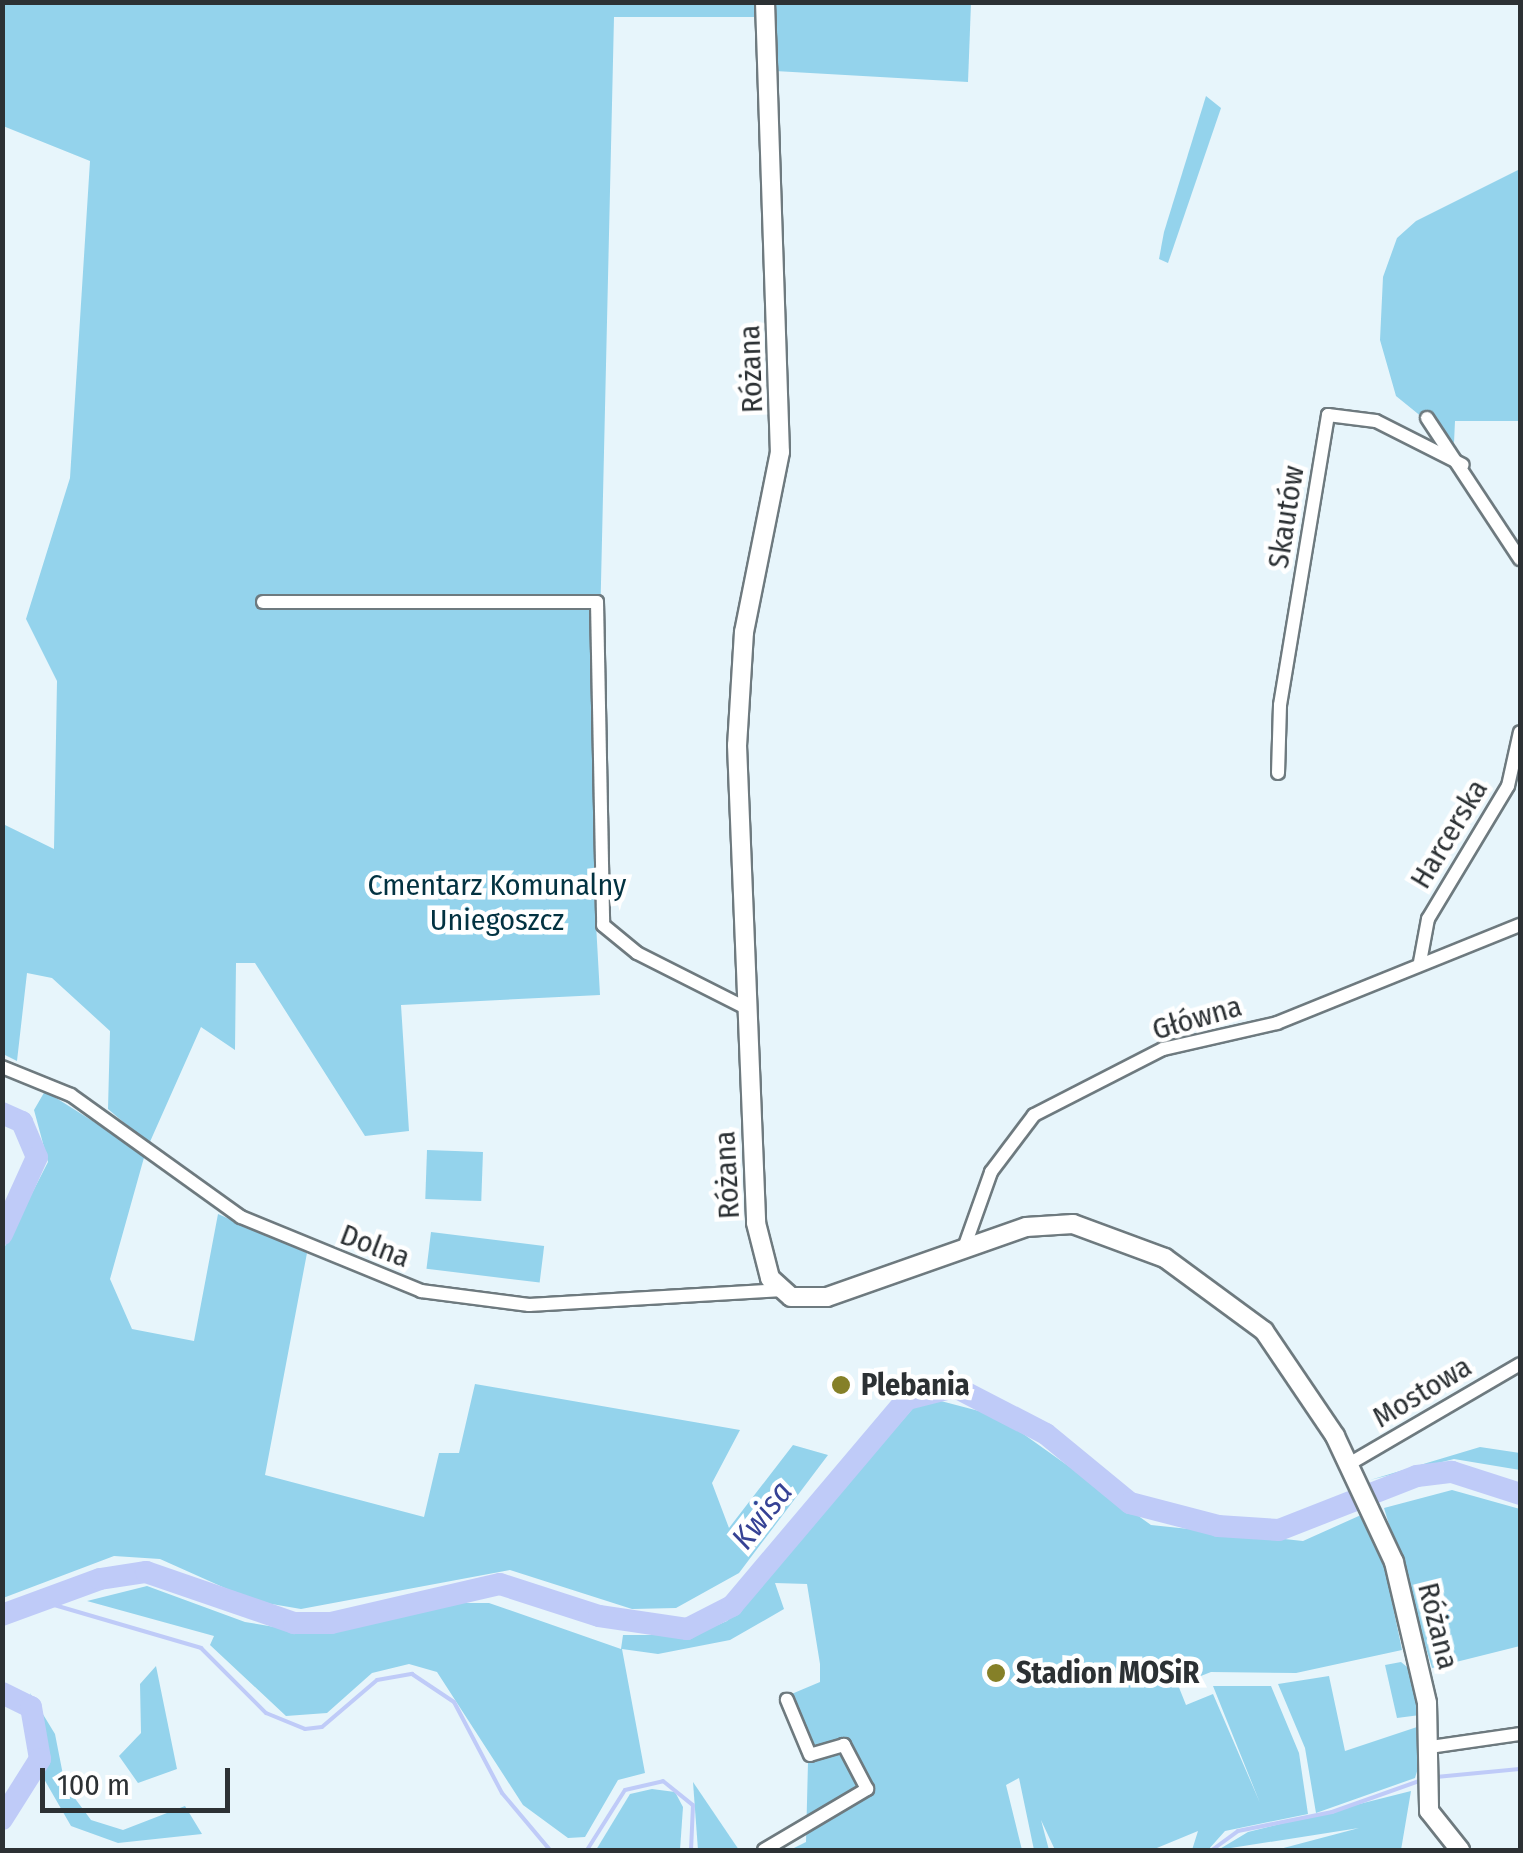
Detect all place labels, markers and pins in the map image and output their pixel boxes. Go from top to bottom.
place label: Plebania [861,1367,970,1403]
marker: Plebania [830,1374,852,1396]
place label: Stadion MOSiR [1016,1655,1199,1691]
marker: Stadion MOSiR [985,1662,1007,1684]

